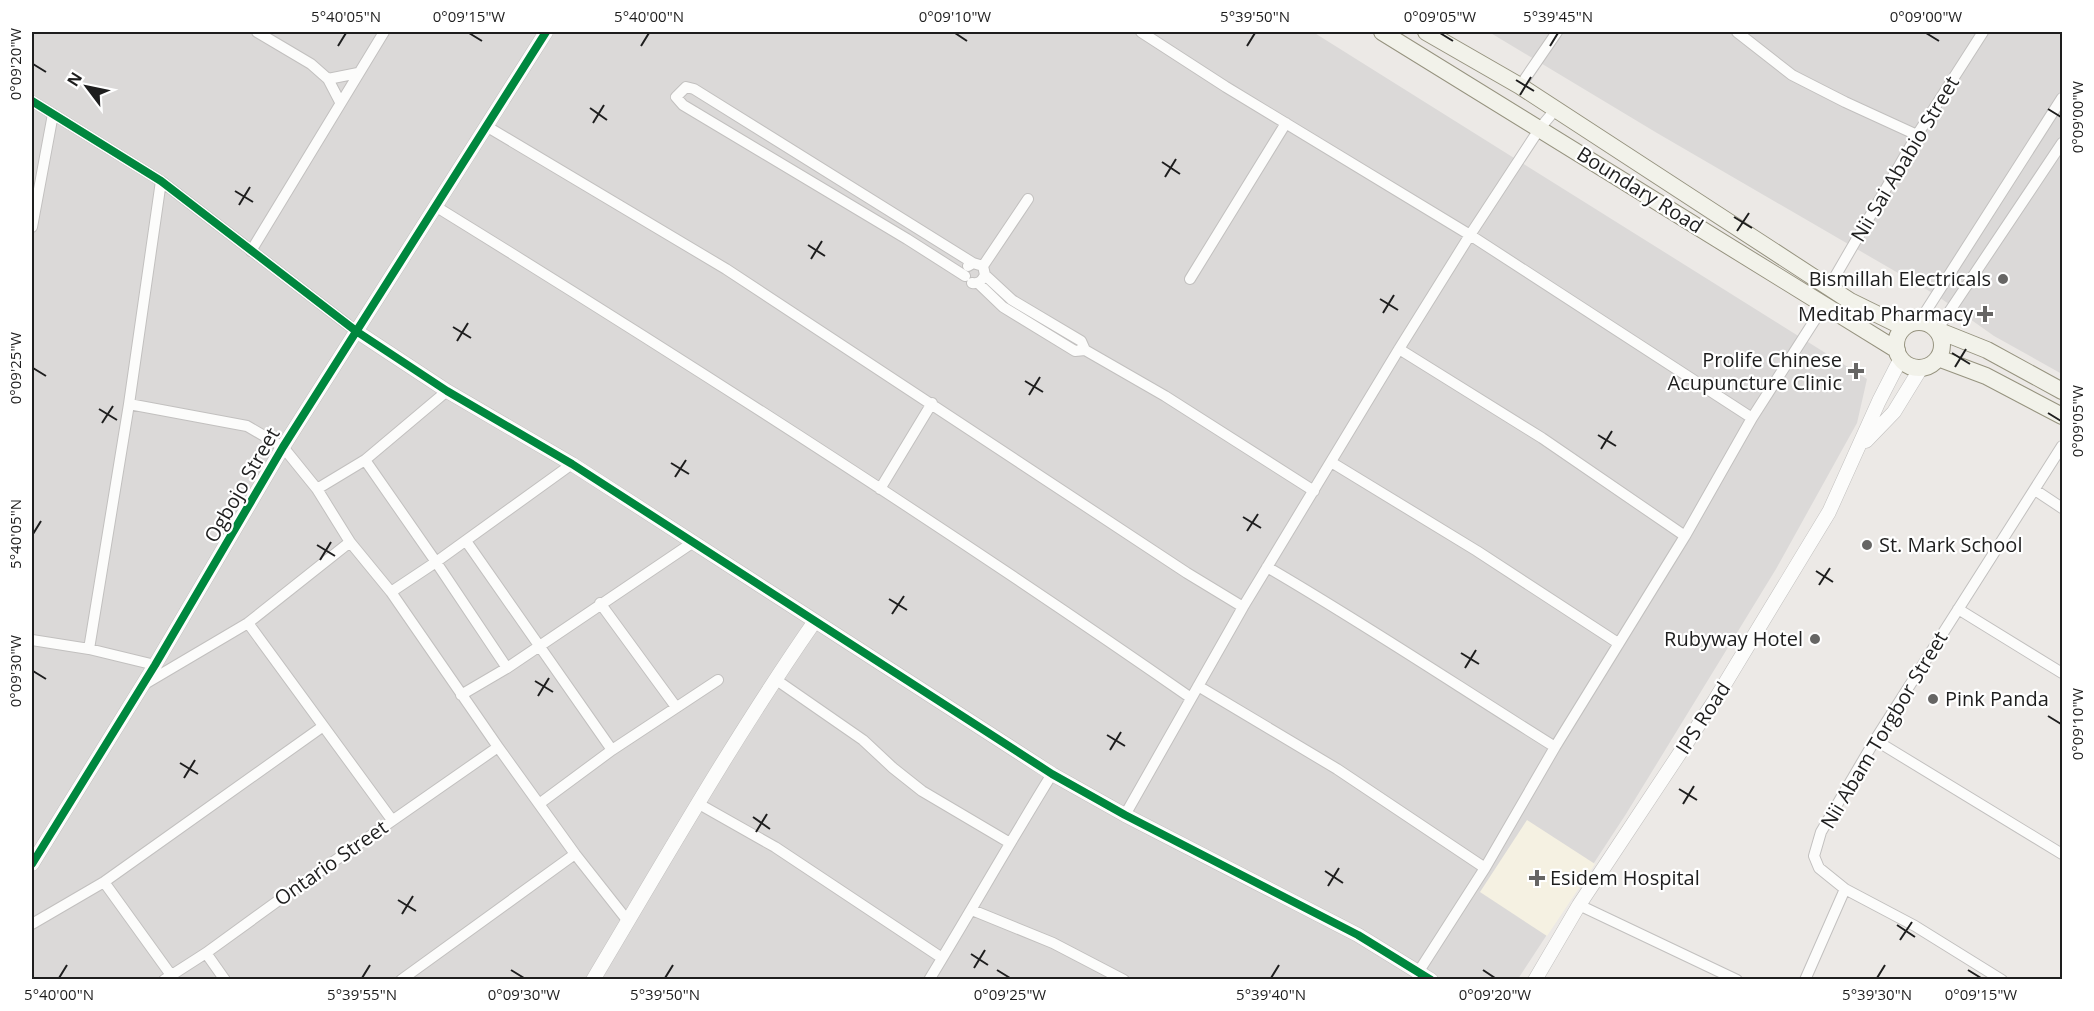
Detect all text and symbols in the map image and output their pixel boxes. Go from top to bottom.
text: 5°40'05"N [311,6,381,26]
text: 0°09'15"W [433,6,505,26]
text: 5°40'00"N [614,6,684,26]
text: 0°09'10"W [919,6,991,26]
text: 5°39'50"N [1220,6,1290,26]
text: 0°09'05"W [1404,6,1476,26]
text: 5°39'45"N [1523,6,1593,26]
text: 0°09'00"W [1890,6,1962,26]
text: 0°09'20"W [5,28,25,100]
north arrow [57,57,117,117]
text: N [62,68,87,90]
street label: Nii Sai Ababio Street [1844,71,1965,247]
text: 0°09'00"W [2067,81,2087,153]
street label: Boundary Road [1572,140,1708,239]
place label: Bismillah Electricals [1809,265,1991,292]
marker: Bismillah Electricals [1996,272,2010,286]
place label: Meditab Pharmacy [1798,300,1974,327]
marker: Meditab Pharmacy [1978,307,1992,321]
text: 0°09'25"W [5,332,25,404]
place label: Prolife Chinese Acupuncture Clinic [1668,346,1842,396]
marker: Prolife Chinese Acupuncture Clinic [1847,362,1865,380]
text: 0°09'05"W [2067,385,2087,457]
street label: Ogbojo Street [198,422,285,547]
text: 5°40'05"N [5,499,25,569]
place label: St. Mark School [1879,531,2022,558]
marker: St. Mark School [1860,538,1874,552]
place label: Rubyway Hotel [1664,625,1803,652]
street label: Nii Abam Torgbor Street [1814,626,1953,833]
marker: Rubyway Hotel [1808,632,1822,646]
text: 0°09'30"W [5,635,25,707]
street label: IPS Road [1669,676,1736,759]
place label: Pink Panda [1945,685,2049,712]
text: 0°09'10"W [2067,688,2087,760]
marker: Pink Panda [1926,692,1940,706]
street label: Ontario Street [269,814,393,912]
place label: Esidem Hospital [1550,864,1700,891]
marker: Esidem Hospital [1528,869,1546,887]
text: 5°40'00"N [24,984,94,1004]
text: 5°39'55"N [327,984,397,1004]
text: 0°09'30"W [488,984,560,1004]
text: 5°39'50"N [630,984,700,1004]
text: 0°09'25"W [974,984,1046,1004]
text: 5°39'40"N [1236,984,1306,1004]
text: 0°09'20"W [1459,984,1531,1004]
text: 5°39'30"N [1842,984,1912,1004]
text: 0°09'15"W [1945,984,2017,1004]

